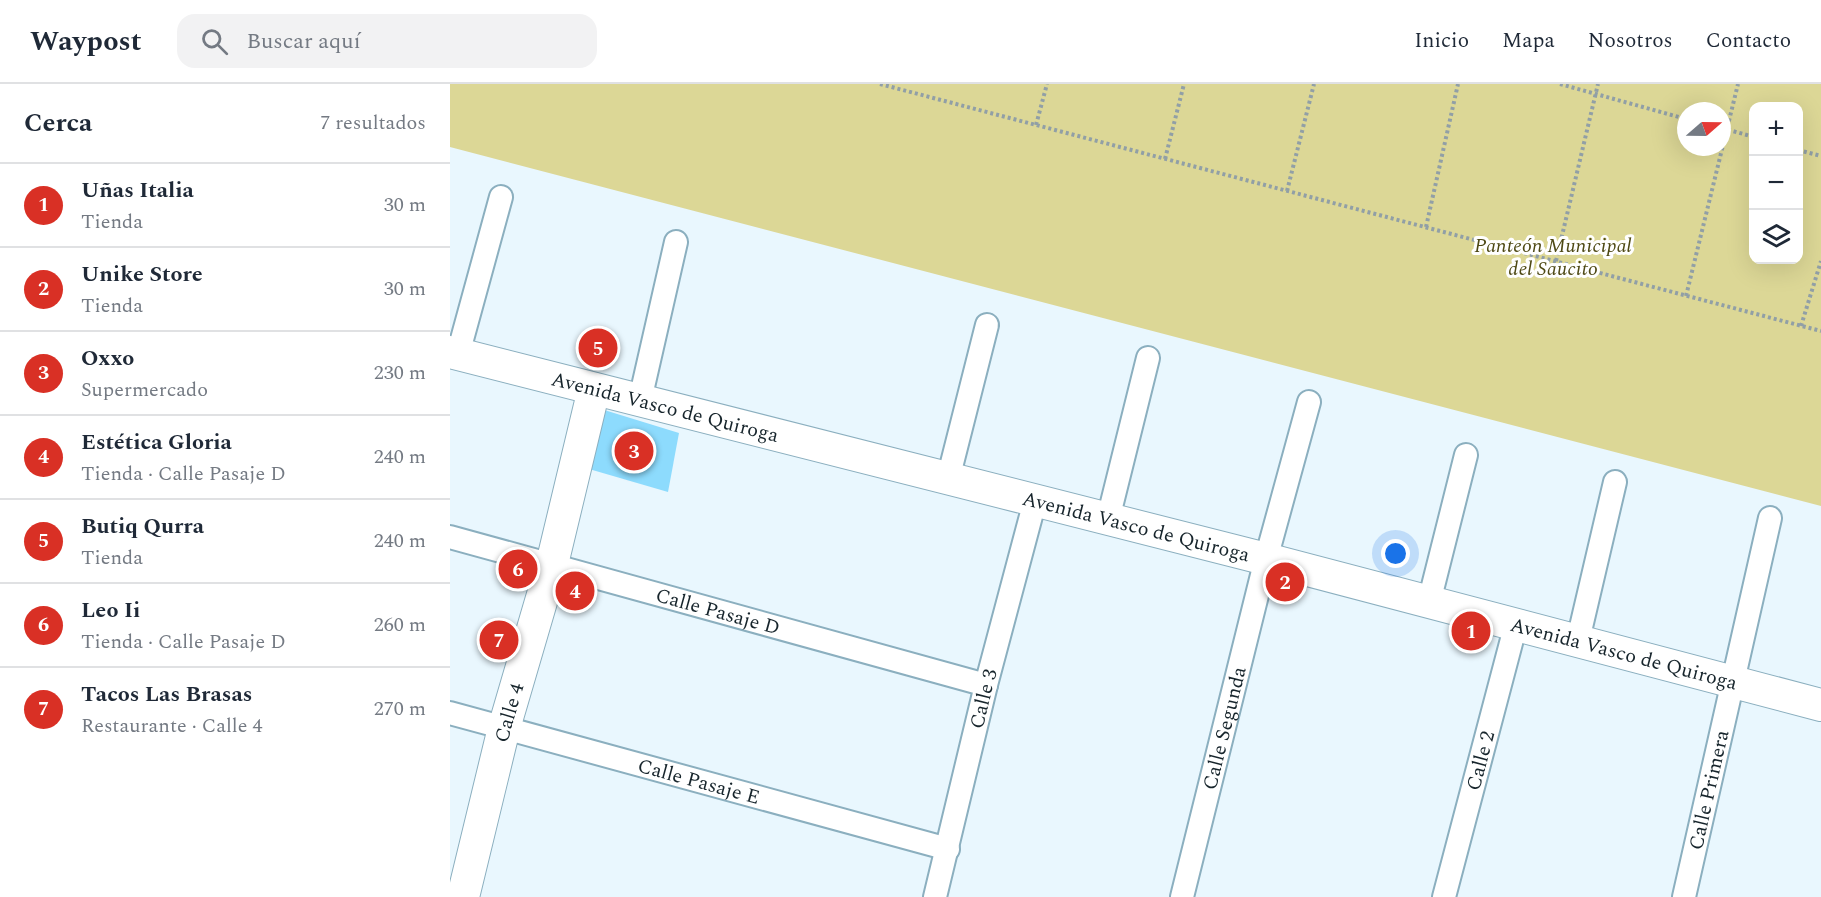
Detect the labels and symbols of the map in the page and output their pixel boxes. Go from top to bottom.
north arrow [1677,102,1731,156]
park label: Panteón Municipal del Saucito [1474,231,1632,284]
pin: 5 [578,326,618,370]
street label: Avenida Vasco de Quiroga [548,364,782,451]
pin: 3 [614,428,654,473]
street label: Avenida Vasco de Quiroga [1019,484,1253,570]
your location [1381,539,1410,568]
pin: 6 [498,546,538,592]
pin: 2 [1266,560,1304,604]
pin: 4 [556,568,594,614]
street label: Calle Pasaje D [652,580,783,643]
pin: 1 [1452,608,1490,654]
street label: Avenida Vasco de Quiroga [1507,610,1741,698]
pin: 7 [479,618,518,662]
street label: Calle Segunda [1195,663,1255,793]
street label: Calle 3 [962,666,1006,732]
street label: Calle 4 [487,679,532,746]
street label: Calle Primera [1681,727,1738,853]
street label: Calle 2 [1459,728,1503,794]
street label: Calle Pasaje E [634,751,763,813]

